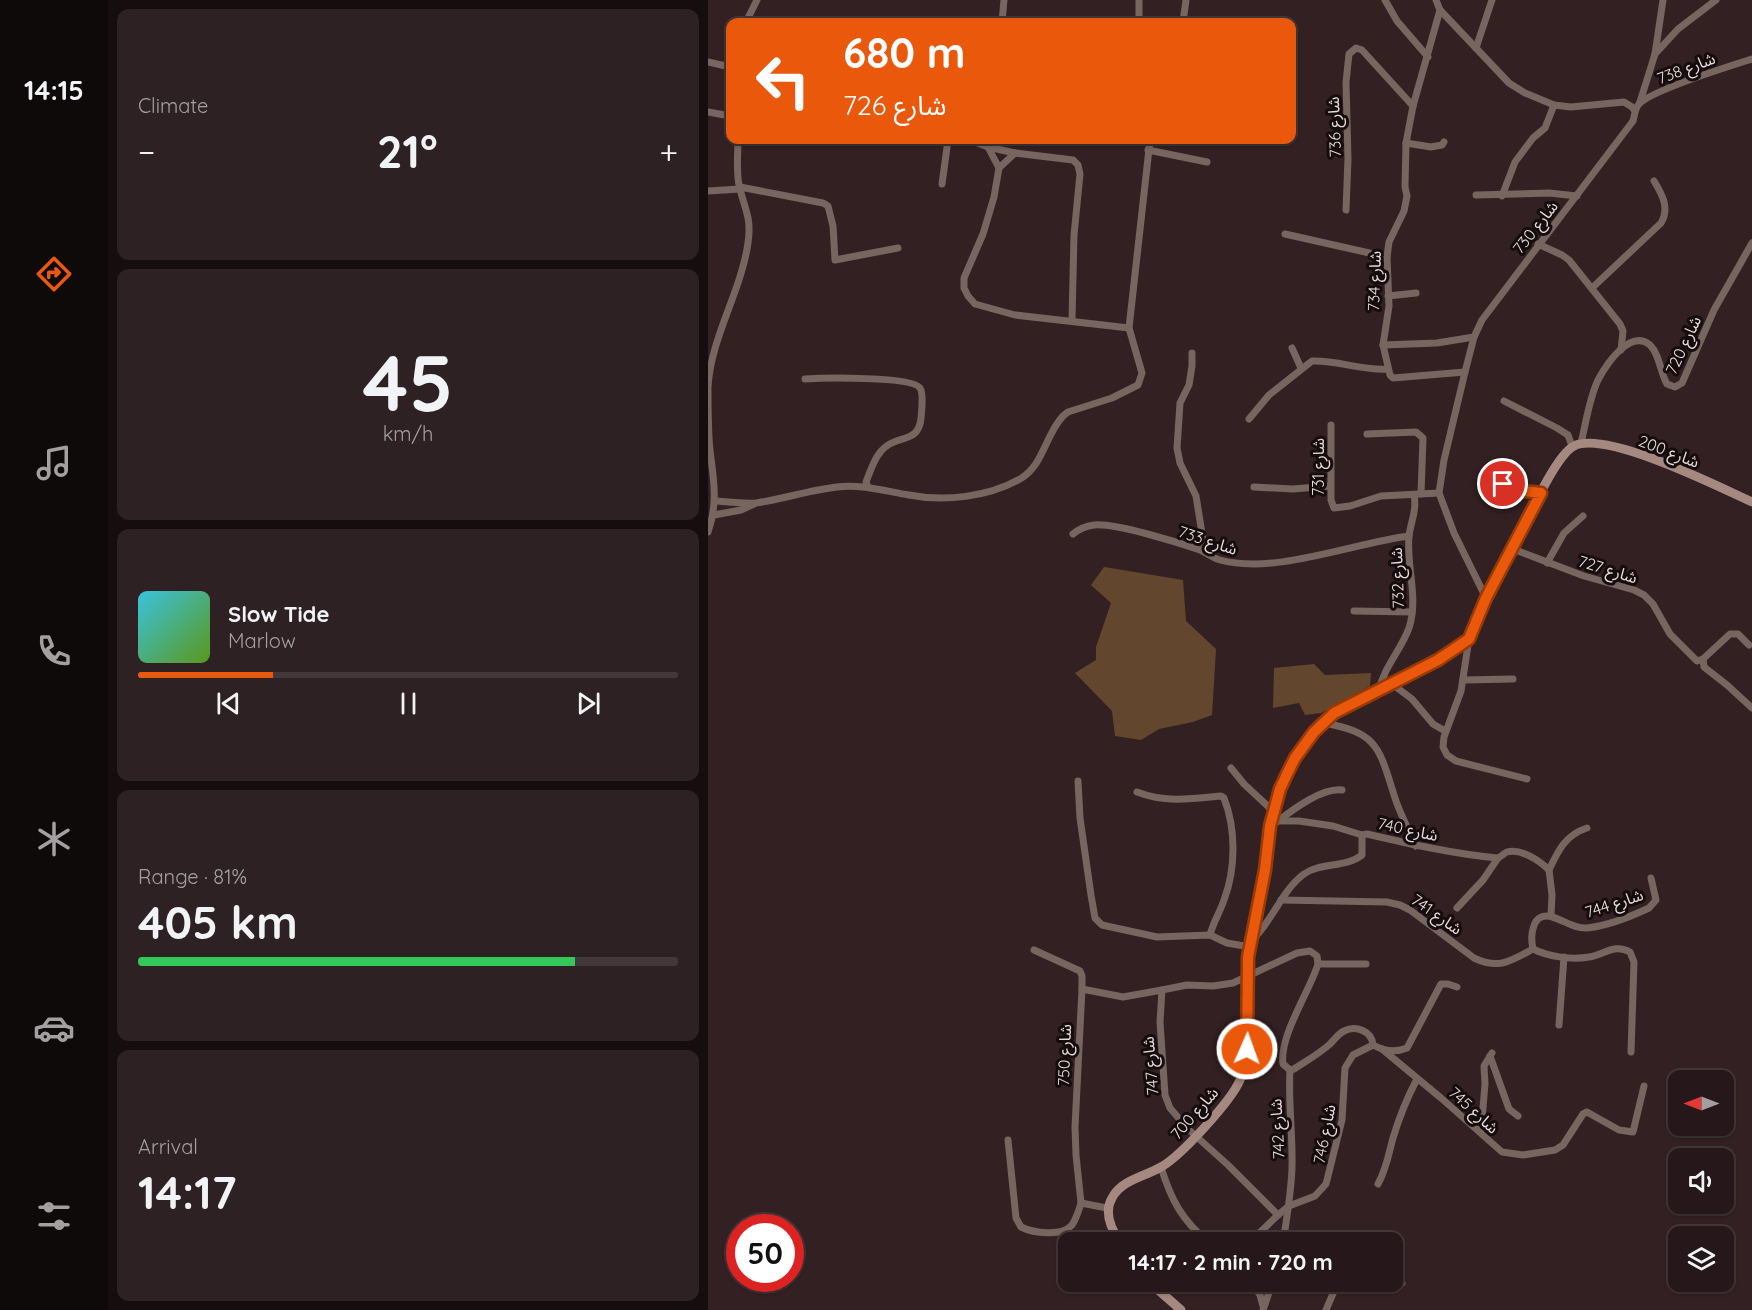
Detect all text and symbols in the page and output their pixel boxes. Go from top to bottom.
text: 680 m [843,26,966,79]
icon: left [744,42,822,120]
street label: شارع 738 [1654,48,1719,91]
text: 14:15 [24,73,84,107]
text: شارع 726 [843,88,946,122]
text: Climate [138,93,208,118]
street label: شارع 736 [1323,96,1348,158]
text: 21° [377,123,438,179]
text: − [138,131,155,172]
text: + [659,131,678,172]
street label: شارع 730 [1508,197,1564,259]
street label: شارع 734 [1363,250,1388,312]
icon: directions [33,253,75,295]
street label: شارع 720 [1661,313,1708,379]
text: 45 [363,333,453,431]
text: km/h [383,421,433,446]
street label: شارع 200 [1635,430,1702,475]
street label: شارع 731 [1308,438,1331,496]
icon: music [33,442,75,484]
pin [1477,458,1528,509]
icon: arrive [1486,467,1519,500]
street label: شارع 733 [1175,521,1240,562]
street label: شارع 732 [1386,547,1411,609]
street label: شارع 727 [1575,551,1640,590]
text: Slow Tide [228,600,329,628]
text: Marlow [228,628,296,653]
icon: phone [33,630,75,672]
icon: previous [212,687,245,720]
icon: pause [392,687,425,720]
icon: next [572,687,605,720]
street label: شارع 740 [1375,813,1440,848]
icon: climate [33,818,75,860]
text: Range · 81% [138,864,247,889]
street label: شارع 744 [1582,884,1647,925]
street label: شارع 741 [1406,889,1466,941]
text: 405 km [138,894,298,950]
icon: car [33,1007,75,1049]
position arrow [1215,1017,1279,1081]
street label: شارع 750 [1053,1024,1078,1086]
street label: شارع 747 [1137,1035,1166,1096]
north arrow [1668,1070,1734,1136]
map controls [1668,1070,1734,1292]
street label: شارع 745 [1443,1082,1503,1140]
street label: شارع 700 [1166,1083,1224,1145]
street label: شارع 742 [1265,1098,1292,1160]
street label: شارع 746 [1308,1103,1343,1166]
text: Arrival [138,1134,198,1159]
button: sound [1668,1148,1734,1214]
text: 14:17 [138,1164,236,1220]
icon: filters [33,1195,75,1237]
speed limit sign: 50 [726,1214,804,1292]
button: layers [1668,1226,1734,1292]
text: 14:17 · 2 min · 720 m [1128,1248,1333,1276]

